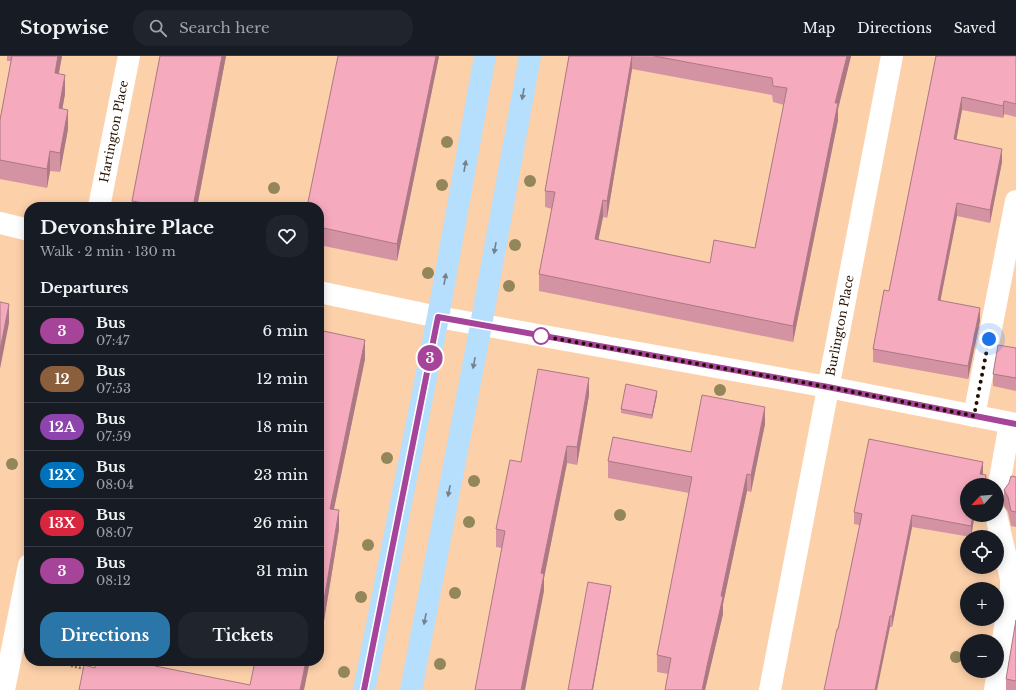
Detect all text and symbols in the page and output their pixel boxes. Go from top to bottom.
search box [133,10,413,46]
text: Stopwise [20,16,109,39]
icon: search [147,17,169,39]
text: Search here [179,18,270,37]
text: Map [803,19,835,37]
text: Directions [857,19,932,37]
text: Saved [954,19,996,37]
street label: Hartington Place [96,79,131,184]
one-way arrow [520,88,526,100]
one-way arrow [462,160,468,172]
button: heart [266,215,308,257]
text: Devonshire Place [40,216,214,239]
one-way arrow [492,242,498,254]
text: Walk · 2 min · 130 m [40,243,176,260]
one-way arrow [442,272,448,285]
street label: Burlington Place [823,274,857,377]
text: Departures [40,278,129,297]
text: Bus [96,313,126,332]
text: 6 min [263,321,308,340]
text: 3 [58,322,66,340]
unlabelled marker [532,327,550,345]
your location [979,329,999,349]
text: 07:47 [96,332,130,349]
line badge: 3 [417,345,443,371]
text: 3 [426,349,434,367]
one-way arrow [471,357,477,369]
text: Bus [96,361,126,380]
text: 12 min [256,369,308,388]
text: 12 [54,370,70,388]
text: 07:53 [96,380,131,397]
text: Bus [96,409,126,428]
text: 18 min [256,417,308,436]
text: 12A [49,418,75,436]
text: 07:59 [96,428,131,445]
text: Bus [96,457,126,476]
text: 23 min [254,465,308,484]
text: 12X [48,466,76,484]
text: 08:04 [96,476,134,493]
north arrow [960,478,1004,522]
map controls [960,478,1004,678]
one-way arrow [446,485,452,497]
text: Bus [96,505,126,524]
text: 26 min [253,513,308,532]
text: 13X [49,514,75,532]
text: 08:07 [96,524,133,541]
button: locate [960,530,1004,574]
text: Bus [96,553,126,572]
text: 31 min [256,561,308,580]
text: 3 [58,562,66,580]
text: 08:12 [96,572,131,589]
button: + [960,582,1004,626]
button: Directions [40,612,170,658]
button: Tickets [178,612,308,658]
one-way arrow [422,612,428,625]
button: − [960,634,1004,678]

